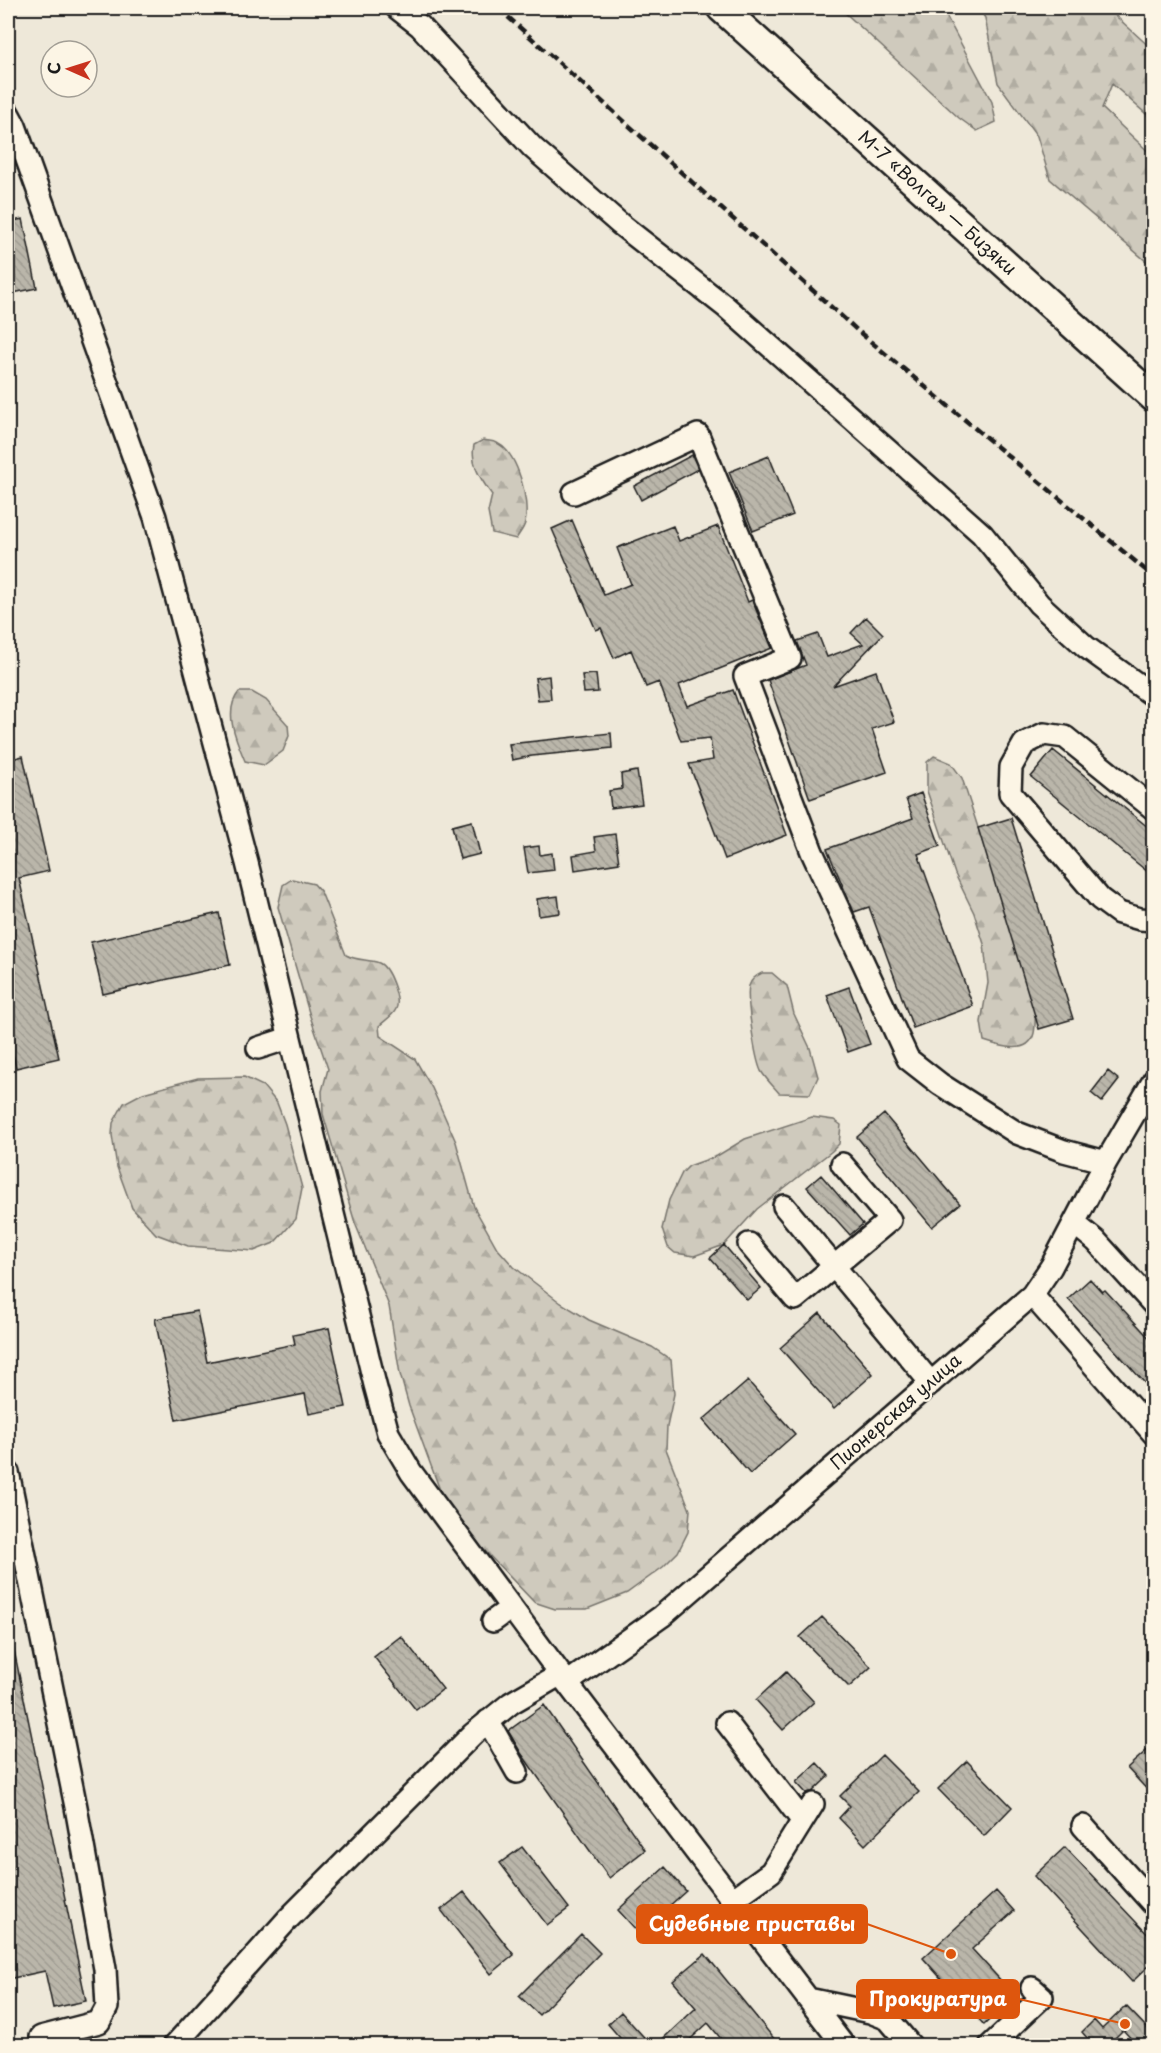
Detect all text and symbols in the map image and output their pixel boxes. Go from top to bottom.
north arrow [39,39,99,99]
text: С [41,62,65,75]
street label: М-7 «Волга» — Бизяки [853,123,1023,281]
street label: Пионерская улица [824,1346,967,1475]
callout: Судебные приставы [637,1905,867,1943]
text: Судебные приставы [649,1908,855,1938]
callout: Прокуратура [857,1980,1019,2018]
text: Прокуратура [869,1983,1008,2013]

